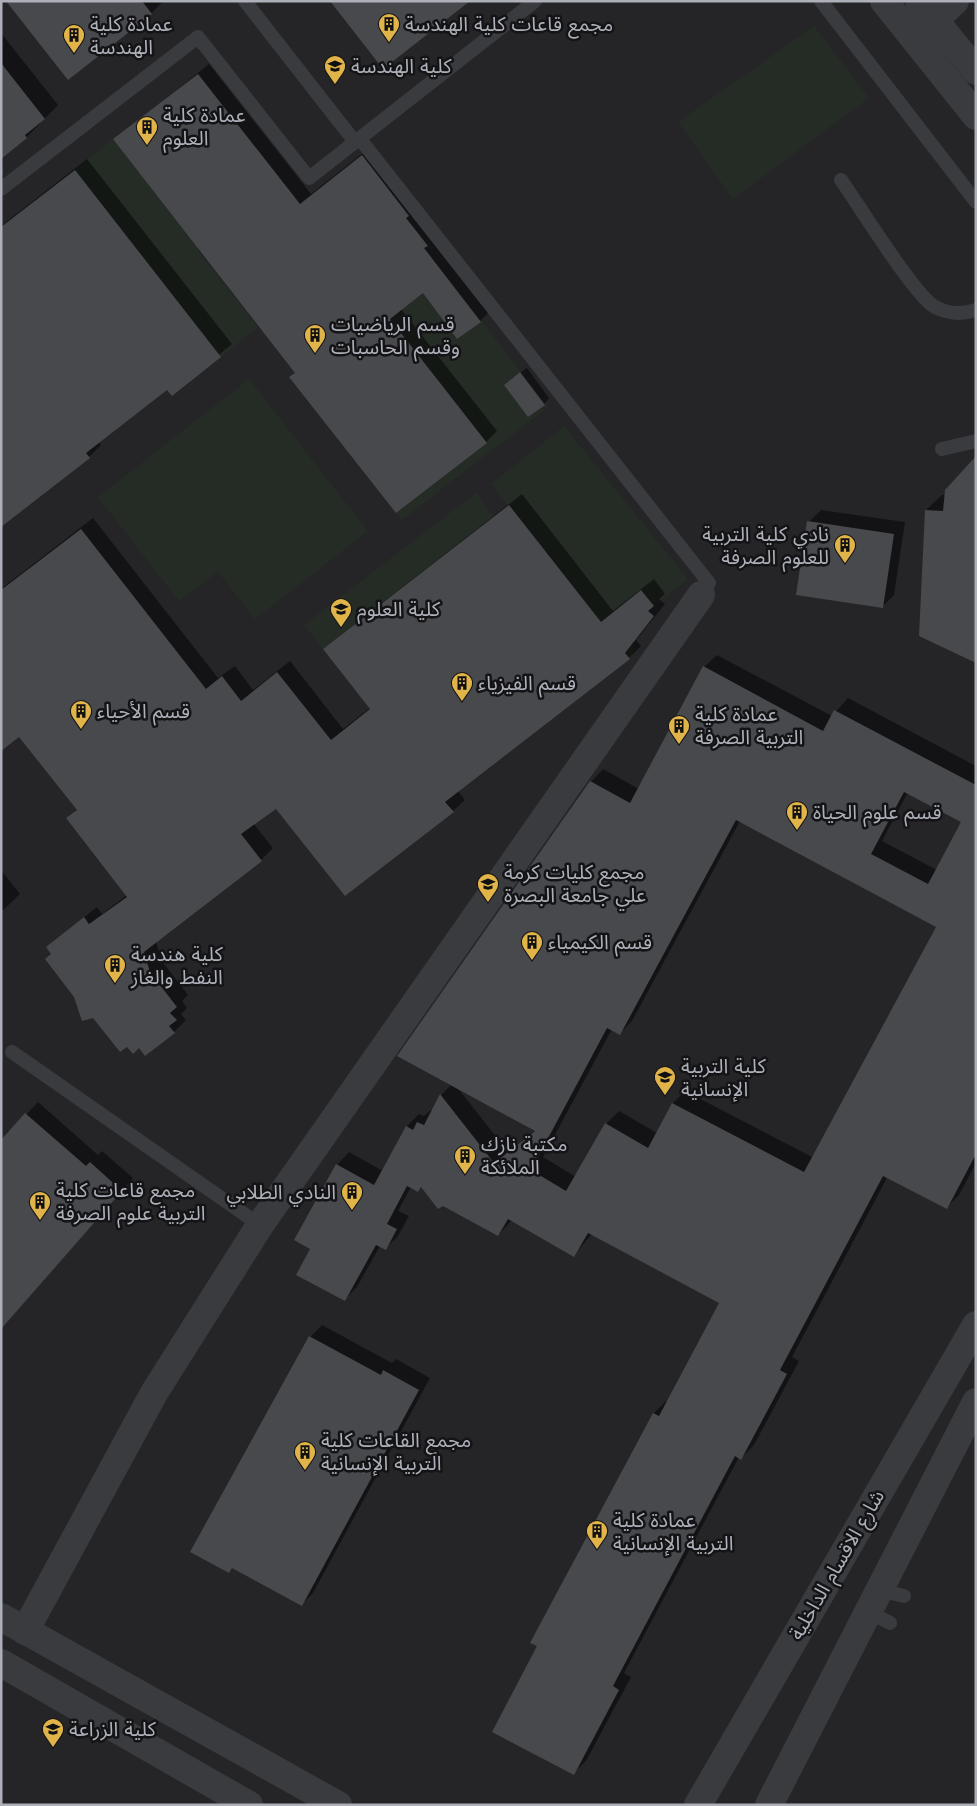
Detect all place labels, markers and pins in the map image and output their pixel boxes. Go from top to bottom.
place label: عمادة كلية الهندسة [90,10,173,62]
place label: مجمع قاعات كلية الهندسة [405,10,613,39]
building icon: مجمع قاعات كلية الهندسة [377,12,401,43]
building icon: عمادة كلية الهندسة [62,23,86,54]
place label: كلية الهندسة [351,52,452,81]
school or university icon: كلية الهندسة [323,54,347,85]
place label: عمادة كلية العلوم [163,101,246,153]
building icon: عمادة كلية العلوم [135,115,159,146]
place label: قسم الرياضيات وقسم الحاسبات [331,310,460,362]
building icon: قسم الرياضيات وقسم الحاسبات [303,323,327,354]
place label: نادي كلية التربية للعلوم الصرفة [702,520,829,572]
building icon: نادي كلية التربية للعلوم الصرفة [833,533,857,564]
place label: كلية العلوم [357,595,441,624]
school or university icon: كلية العلوم [329,597,353,628]
place label: قسم الفيزياء [478,669,576,698]
building icon: قسم الفيزياء [450,671,474,702]
place label: قسم الأحياء [97,697,190,726]
building icon: قسم الأحياء [69,699,93,730]
place label: عمادة كلية التربية الصرفة [695,700,803,752]
building icon: عمادة كلية التربية الصرفة [667,714,691,745]
place label: قسم علوم الحياة [813,798,941,827]
building icon: قسم علوم الحياة [785,800,809,831]
place label: مجمع كليات كرمة علي جامعة البصرة [504,858,646,910]
school or university icon: مجمع كليات كرمة علي جامعة البصرة [476,872,500,903]
place label: قسم الكيمياء [548,928,652,957]
building icon: قسم الكيمياء [520,930,544,961]
place label: كلية هندسة النفط والغاز [130,940,224,992]
building icon: كلية هندسة النفط والغاز [103,953,127,984]
place label: كلية التربية الإنسانية [681,1052,766,1104]
school or university icon: كلية التربية الإنسانية [653,1065,677,1096]
place label: مكتبة نازك الملائكة [481,1130,567,1182]
building icon: مكتبة نازك الملائكة [453,1144,477,1175]
place label: مجمع قاعات كلية التربية علوم الصرفة [56,1176,205,1228]
place label: النادي الطلابي [226,1178,336,1207]
building icon: النادي الطلابي [340,1180,364,1211]
building icon: مجمع قاعات كلية التربية علوم الصرفة [28,1190,52,1221]
place label: مجمع القاعات كلية التربية الإنسانية [321,1426,471,1478]
building icon: مجمع القاعات كلية التربية الإنسانية [293,1440,317,1471]
place label: عمادة كلية التربية الإنسانية [613,1506,733,1558]
building icon: عمادة كلية التربية الإنسانية [585,1519,609,1550]
place label: كلية الزراعة [69,1715,156,1744]
school or university icon: كلية الزراعة [41,1717,65,1748]

